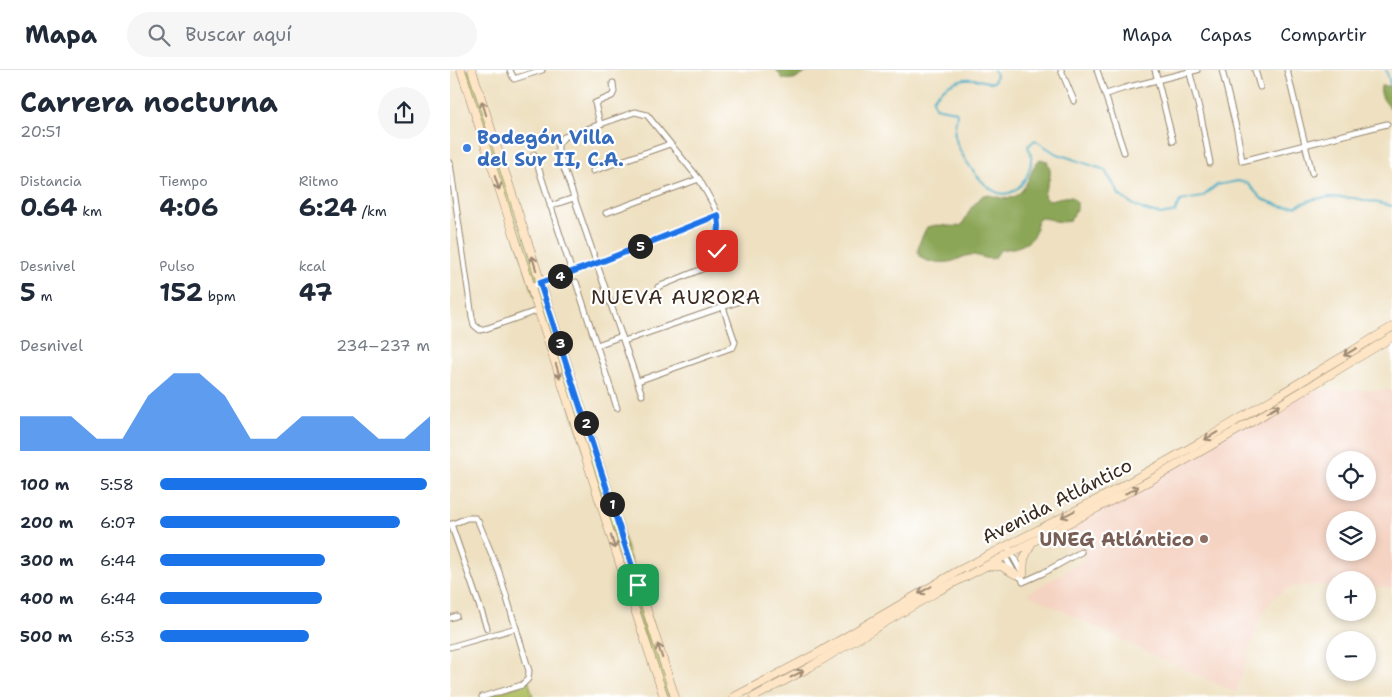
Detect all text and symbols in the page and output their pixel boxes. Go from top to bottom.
search box [127,12,477,57]
text: Mapa [25,19,97,51]
icon: search [145,21,173,49]
text: Buscar aquí [185,22,292,47]
text: Mapa [1122,23,1172,47]
text: Capas [1200,23,1252,47]
text: Compartir [1280,23,1367,47]
text: Carrera nocturna [20,83,278,121]
button: share [378,87,430,139]
one-way arrow [479,101,489,117]
text: 20:51 [20,121,61,142]
place label: Bodegón Villa del Sur II, C.A. [477,125,624,172]
marker: Bodegón Villa del Sur II, C.A. [461,142,473,154]
text: Distancia [20,172,82,190]
text: Tiempo [159,172,208,190]
text: Ritmo [299,172,338,190]
one-way arrow [493,175,502,190]
text: 0.64 [20,190,78,224]
text: 4:06 [159,190,218,224]
text: 6:24 [299,190,357,224]
text: km [78,202,102,220]
text: /km [357,202,387,220]
pin [696,230,738,272]
pin: 5 [628,234,652,258]
text: 5 [636,237,645,255]
icon: check [703,237,731,265]
one-way arrow [529,256,538,272]
text: Desnivel [20,257,75,275]
text: Pulso [159,257,195,275]
text: kcal [299,257,326,275]
pin: 4 [548,264,572,288]
text: 4 [556,267,565,285]
text: 5 [20,275,36,309]
text: 152 [159,275,203,309]
text: 47 [299,275,333,309]
district label: NUEVA AURORA [591,284,761,310]
text: m [36,287,52,305]
text: bpm [203,287,236,305]
pin: 3 [548,330,572,356]
text: 3 [556,334,565,352]
text: Desnivel [20,335,83,356]
text: 234–237 m [336,335,430,356]
one-way arrow [1344,348,1358,358]
one-way arrow [554,363,563,378]
one-way arrow [1265,404,1279,414]
pin: 2 [574,410,598,436]
text: 2 [582,414,591,432]
one-way arrow [1205,432,1219,442]
map controls [1326,451,1376,681]
button: locate [1326,451,1376,501]
street label: Avenida Atlántico [978,452,1136,550]
text: 100 m [20,474,69,495]
text: 5:58 [100,474,134,495]
one-way arrow [1124,485,1139,494]
pin: 1 [600,492,624,516]
text: 1 [609,495,616,513]
one-way arrow [1061,509,1076,519]
button: layers [1326,511,1376,561]
text: 200 m [20,512,73,533]
text: 6:07 [100,512,136,533]
place label: UNEG Atlántico [1039,527,1194,552]
marker: UNEG Atlántico [1198,533,1210,545]
one-way arrow [609,534,618,550]
text: 300 m [20,550,74,571]
text: 6:44 [100,550,136,571]
pin [617,564,659,606]
icon: arrive [624,571,652,599]
button: + [1326,571,1376,621]
one-way arrow [918,585,932,595]
text: 400 m [20,588,74,609]
text: 6:44 [100,588,136,609]
text: 500 m [20,626,72,647]
text: 6:53 [100,626,135,647]
button: − [1326,631,1376,681]
one-way arrow [655,643,664,659]
one-way arrow [789,669,804,679]

